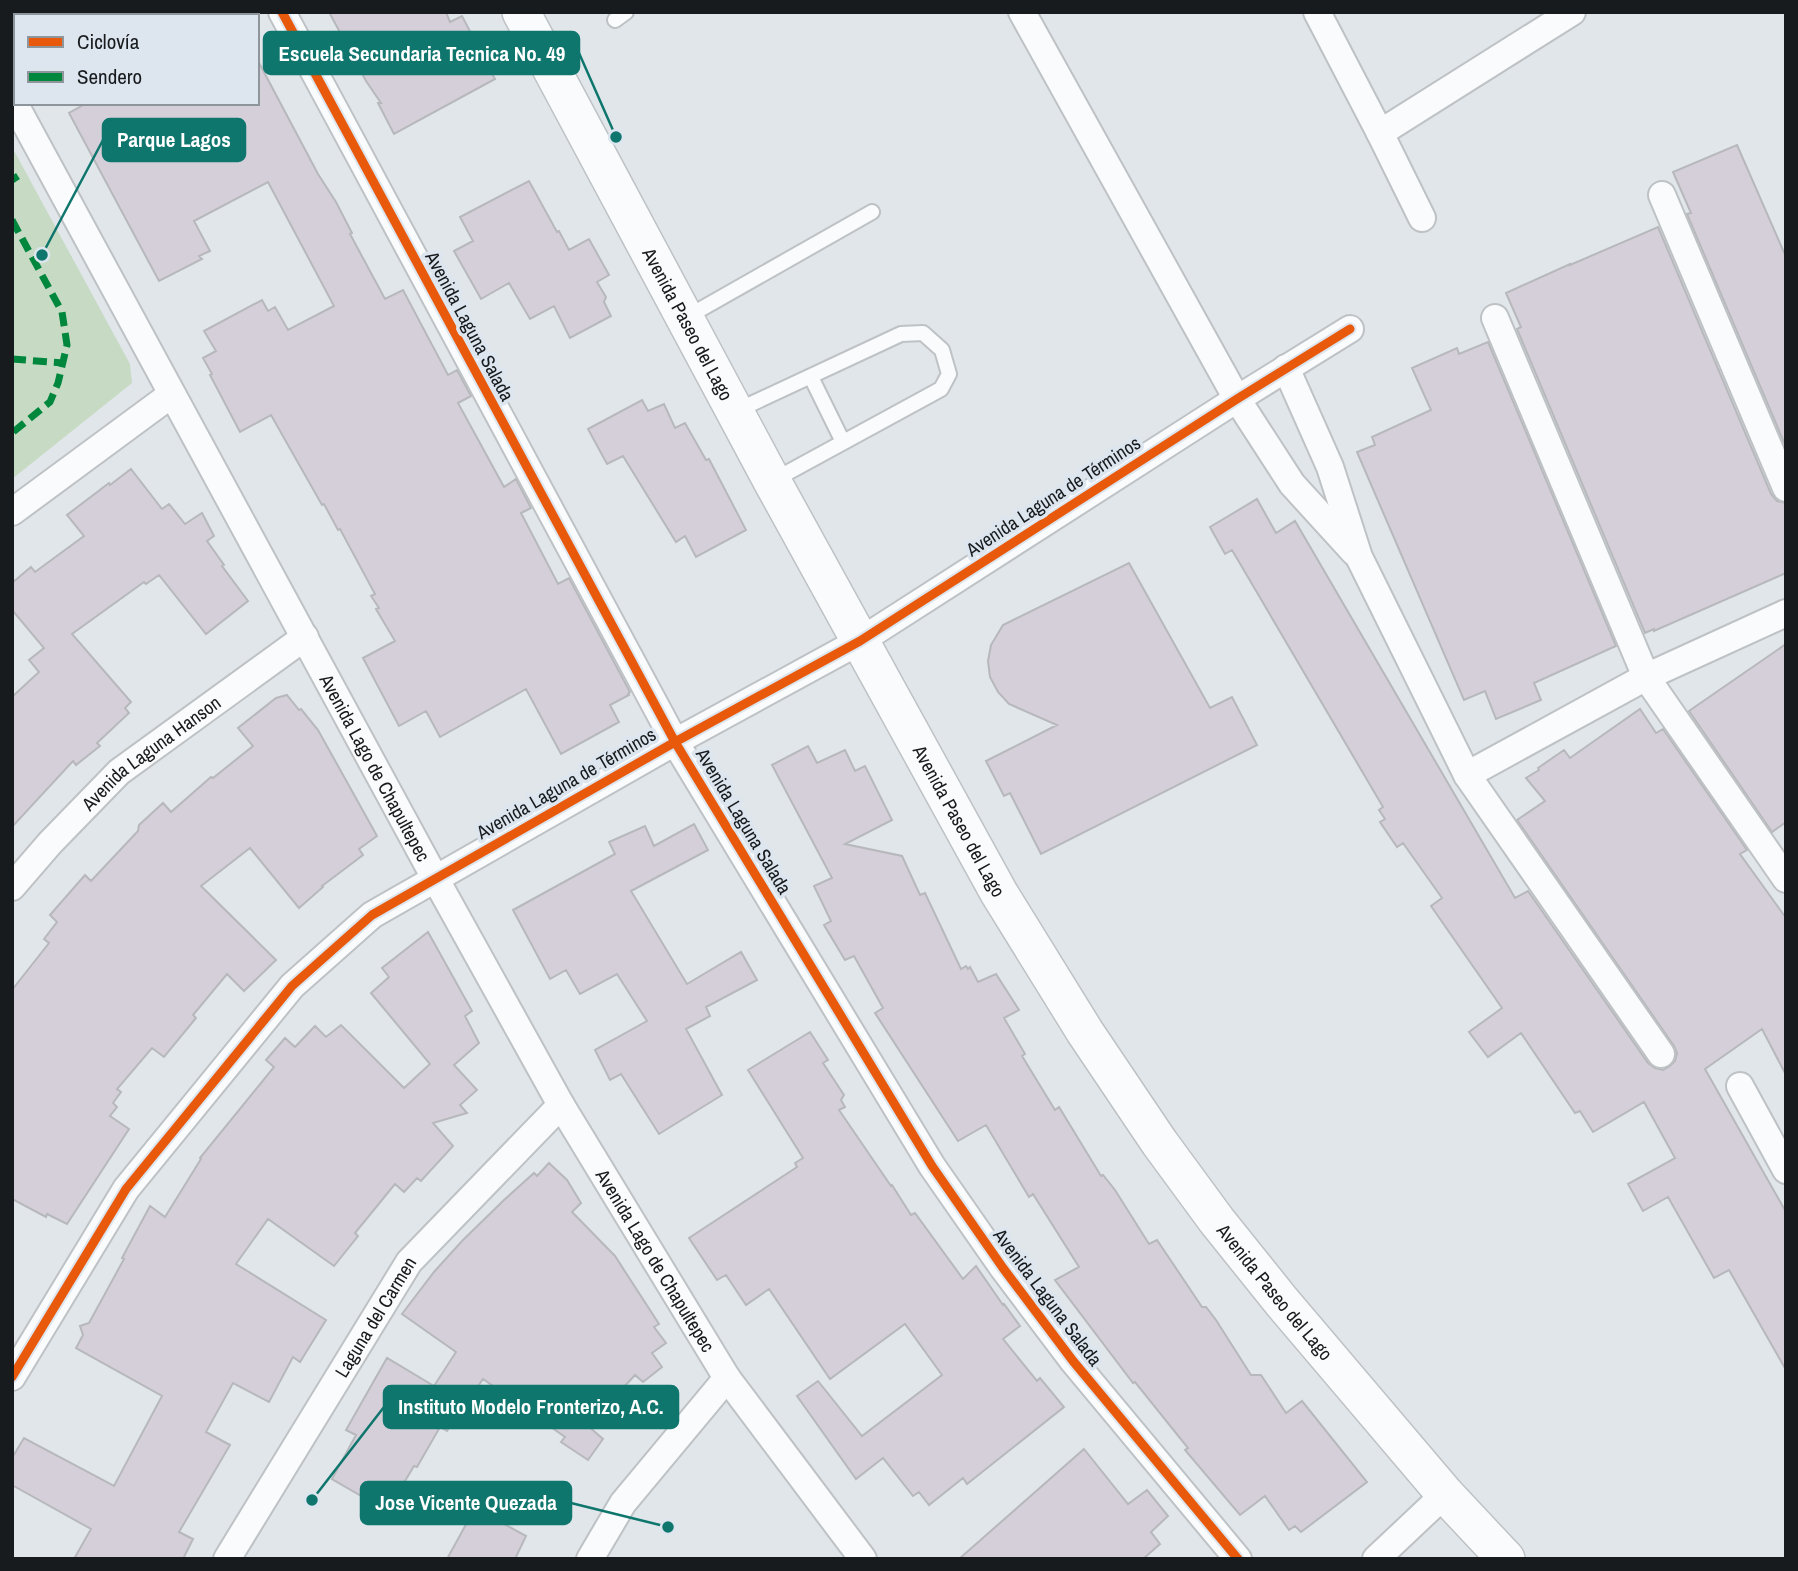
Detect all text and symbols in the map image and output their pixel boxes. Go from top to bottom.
legend [14,14,259,105]
text: Ciclovía [77,27,140,56]
callout: Escuela Secundaria Tecnica No. 49 [264,32,579,74]
text: Escuela Secundaria Tecnica No. 49 [279,39,565,68]
text: Sendero [77,62,142,91]
callout: Parque Lagos [103,119,245,161]
text: Parque Lagos [117,125,231,154]
street label: Avenida Paseo del Lago [636,242,740,405]
street label: Avenida Laguna Salada [419,246,521,406]
street label: Avenida Laguna de Términos [960,430,1145,563]
street label: Avenida Lago de Chapultepec [313,669,437,866]
street label: Avenida Laguna Hanson [75,689,226,817]
street label: Avenida Laguna de Términos [471,721,661,846]
street label: Avenida Paseo del Lago [906,739,1012,901]
street label: Avenida Laguna Salada [690,742,798,899]
street label: Avenida Lago de Chapultepec [589,1163,721,1357]
street label: Avenida Paseo del Lago [1210,1217,1339,1366]
street label: Avenida Laguna Salada [987,1222,1109,1371]
street label: Laguna del Carmen [329,1252,422,1382]
callout: Instituto Modelo Fronterizo, A.C. [384,1386,678,1428]
text: Instituto Modelo Fronterizo, A.C. [398,1392,664,1421]
callout: Jose Vicente Quezada [361,1482,571,1524]
text: Jose Vicente Quezada [375,1488,557,1517]

